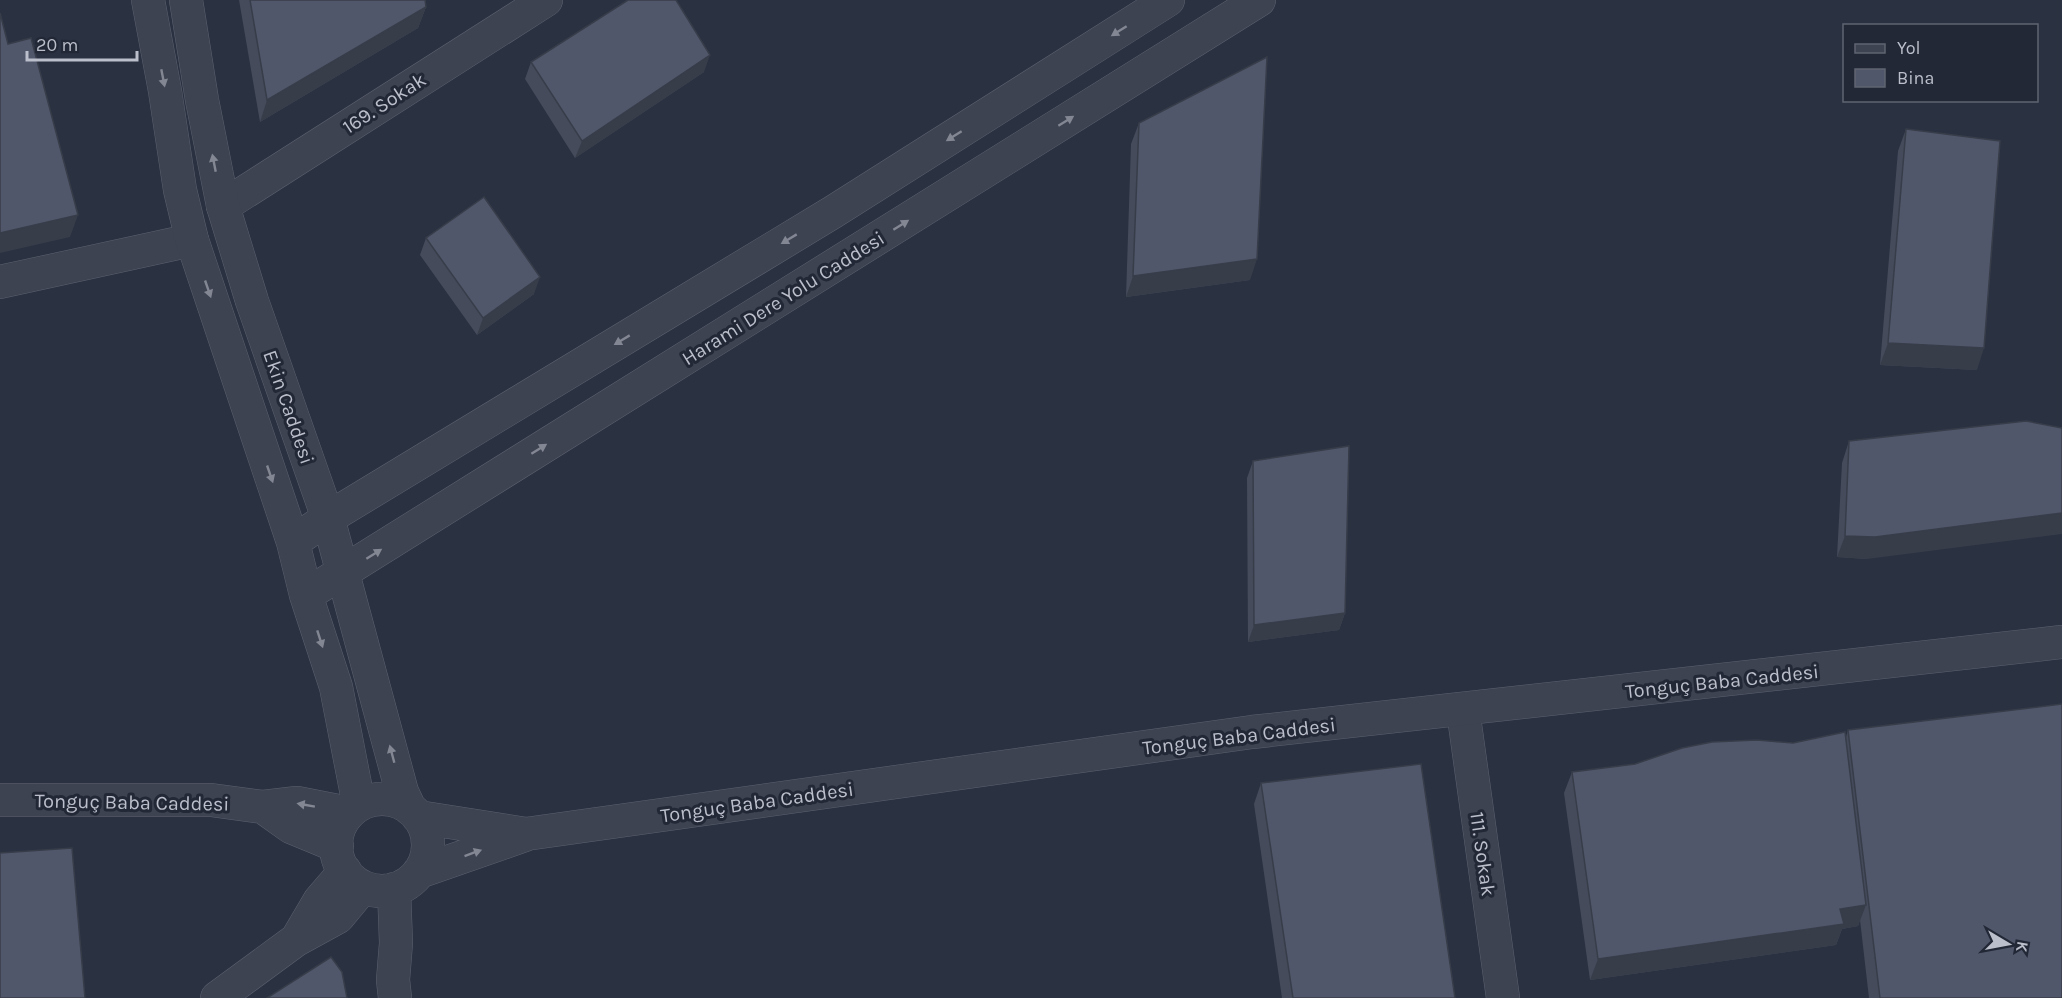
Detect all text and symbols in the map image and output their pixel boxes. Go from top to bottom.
scale bar [27,24,136,62]
legend [1843,24,2038,102]
one-way arrow [1110,26,1127,37]
text: 20 m [36,34,78,56]
text: Yol [1897,37,1921,59]
text: Bina [1897,67,1934,89]
street label: 169. Sokak [338,68,430,139]
one-way arrow [159,69,168,88]
one-way arrow [1058,116,1074,127]
one-way arrow [946,130,962,141]
one-way arrow [209,154,218,173]
one-way arrow [893,220,909,231]
street label: Harami Dere Yolu Caddesi [678,227,889,370]
one-way arrow [780,234,797,244]
one-way arrow [204,280,214,298]
one-way arrow [613,335,630,345]
street label: Ekin Caddesi [258,347,319,467]
one-way arrow [531,444,547,455]
one-way arrow [266,465,276,483]
one-way arrow [366,548,382,559]
one-way arrow [316,630,326,648]
street label: Tonguç Baba Caddesi [1624,660,1820,703]
street label: Tonguç Baba Caddesi [1141,713,1337,760]
one-way arrow [386,744,396,763]
street label: Tonguç Baba Caddesi [659,778,855,827]
street label: Tonguç Baba Caddesi [34,789,230,816]
one-way arrow [296,800,315,809]
street label: 111. Sokak [1465,811,1500,898]
one-way arrow [464,848,482,858]
north arrow [1978,914,2038,974]
text: K [2012,940,2033,954]

